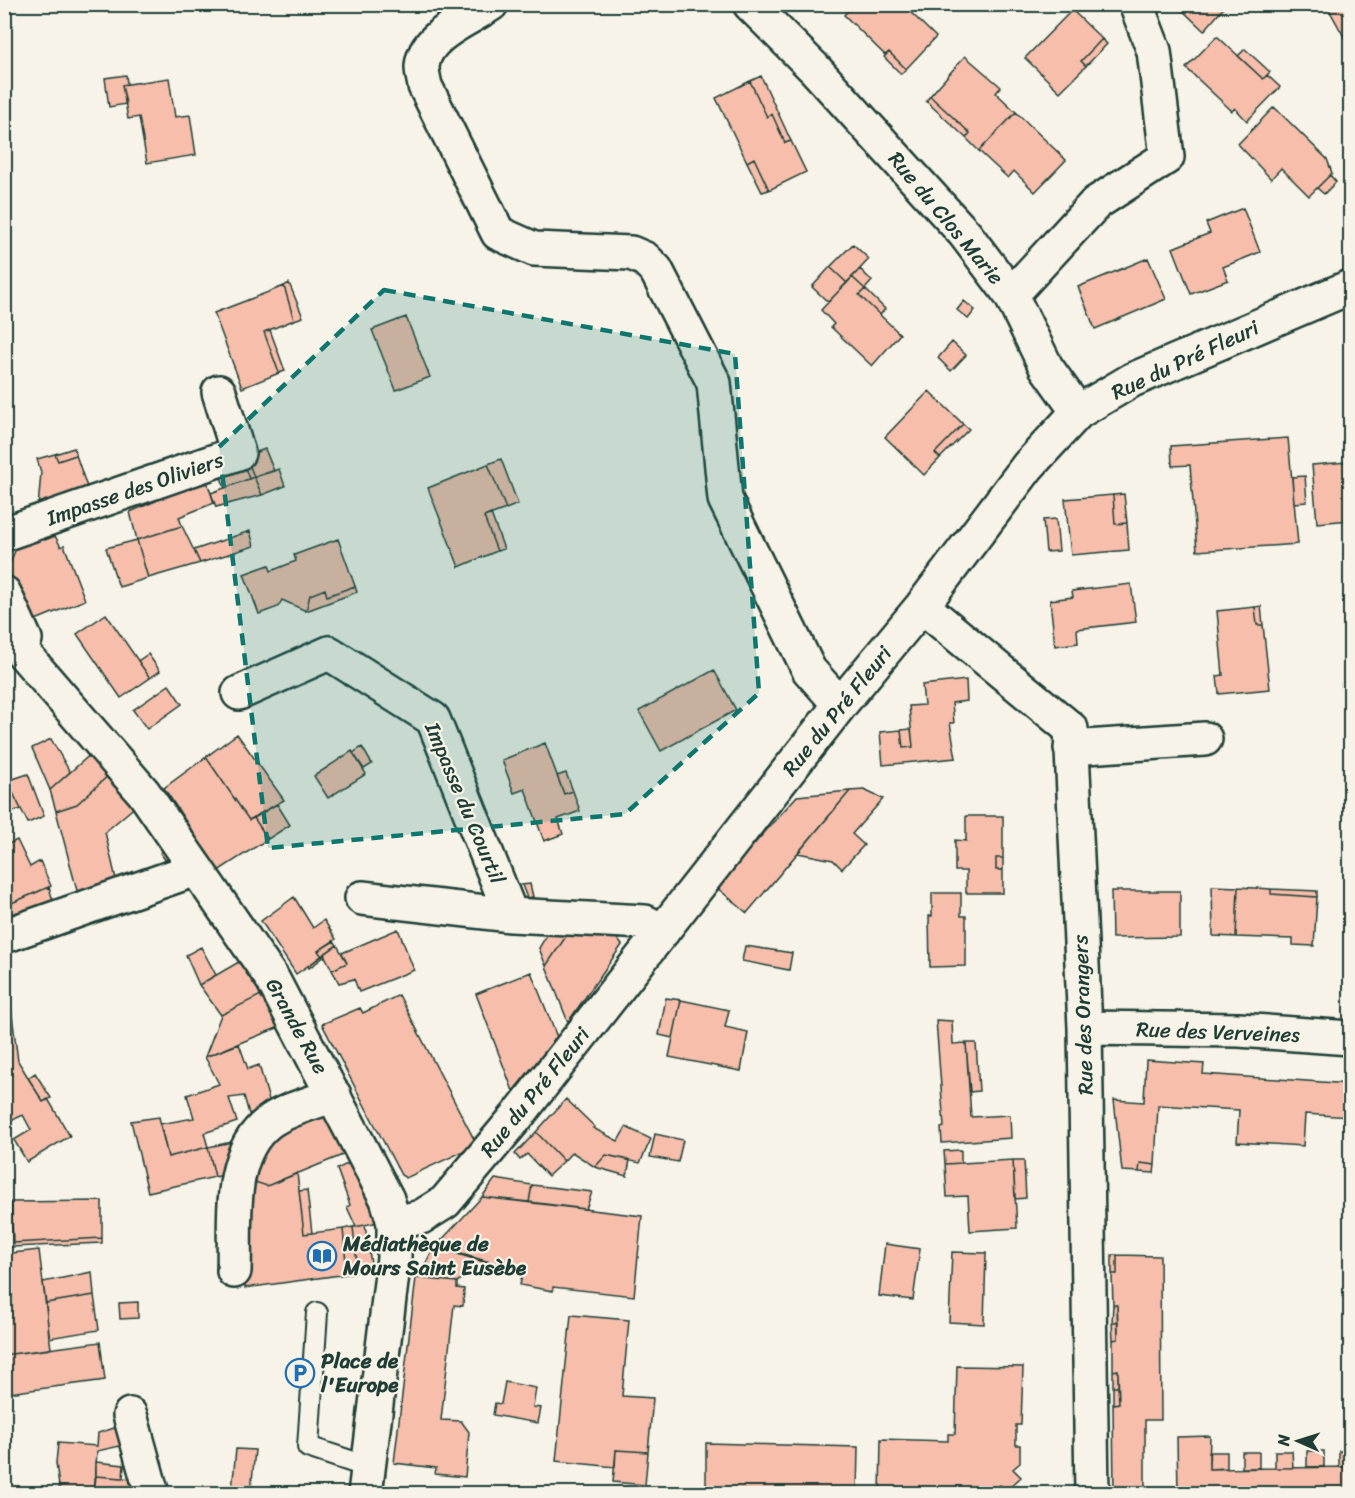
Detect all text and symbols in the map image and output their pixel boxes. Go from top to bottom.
street label: Rue du Clos Marie [878,142,1014,294]
street label: Rue du Pré Fleuri [1105,309,1266,411]
street label: Impasse des Oliviers [40,441,229,537]
street label: Rue du Pré Fleuri [772,636,903,785]
street label: Impasse du Courtil [413,715,517,891]
street label: Rue des Orangers [1061,934,1105,1096]
street label: Grande Rue [255,971,339,1082]
street label: Rue des Verveines [1135,1010,1301,1054]
street label: Rue du Pré Fleuri [470,1017,601,1166]
place label: Médiathèque de Mours Saint Eusèbe [342,1225,527,1287]
library icon: Médiathèque de Mours Saint Eusèbe [306,1240,338,1272]
place label: Place de l'Europe [320,1342,399,1404]
parking icon: Place de l'Europe [284,1357,316,1389]
north arrow [1268,1411,1328,1471]
text: N [1269,1433,1298,1448]

